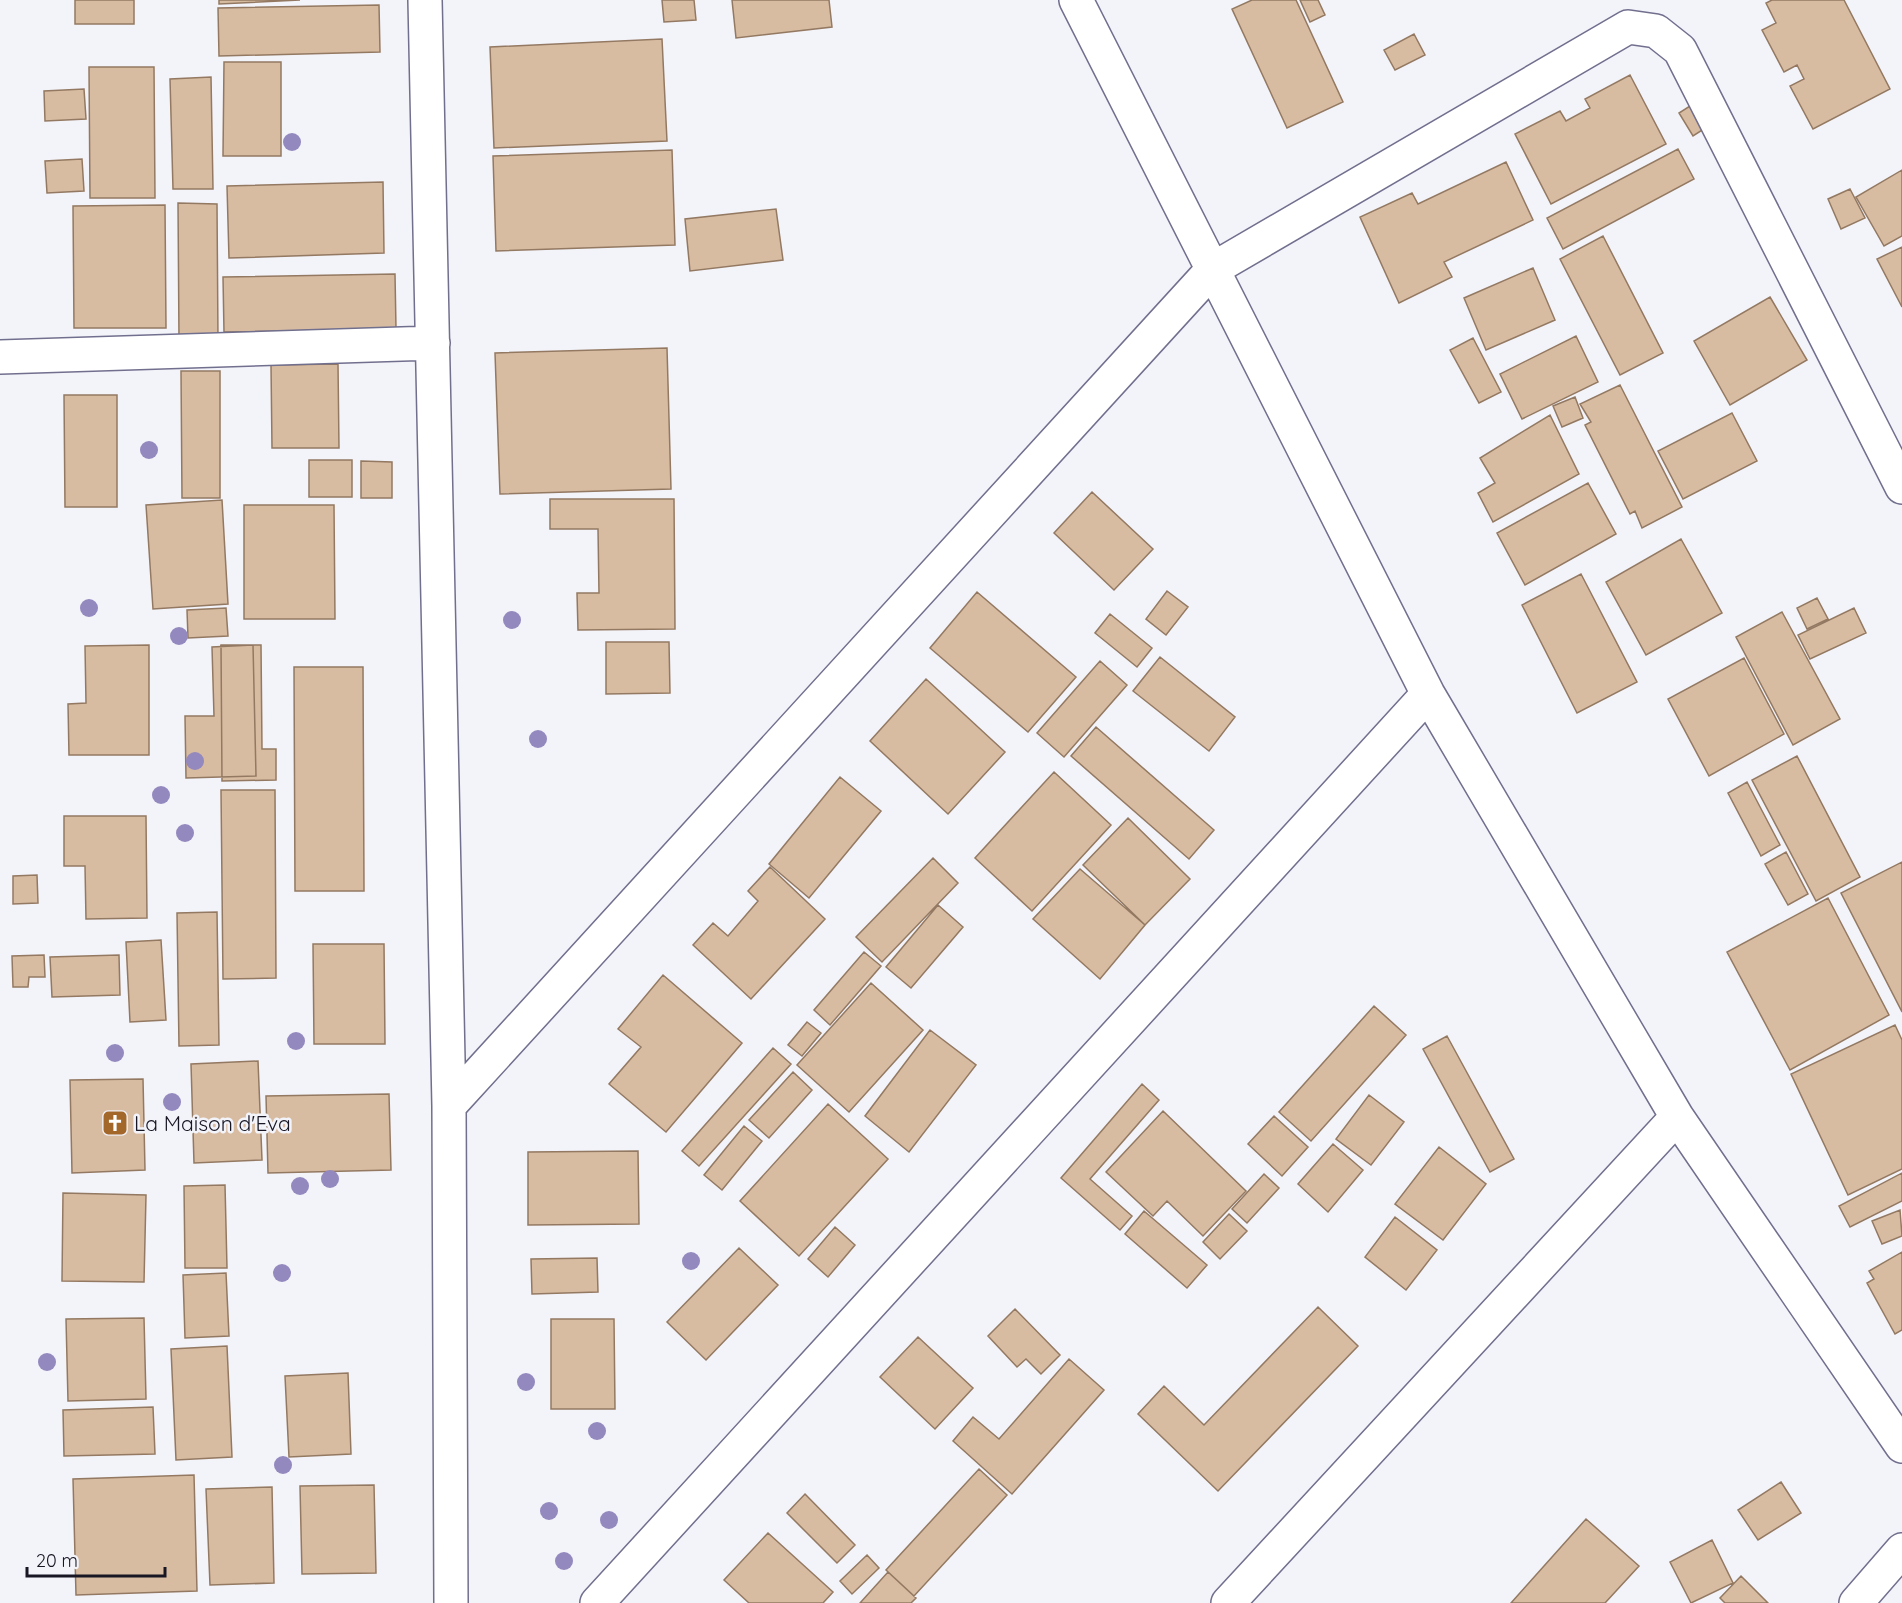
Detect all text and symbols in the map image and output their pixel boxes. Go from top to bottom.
church icon: La Maison d'Eva [100,1108,130,1138]
place label: La Maison d'Eva [134,1110,291,1136]
scale bar [27,1540,165,1578]
text: 20 m [36,1549,78,1572]

